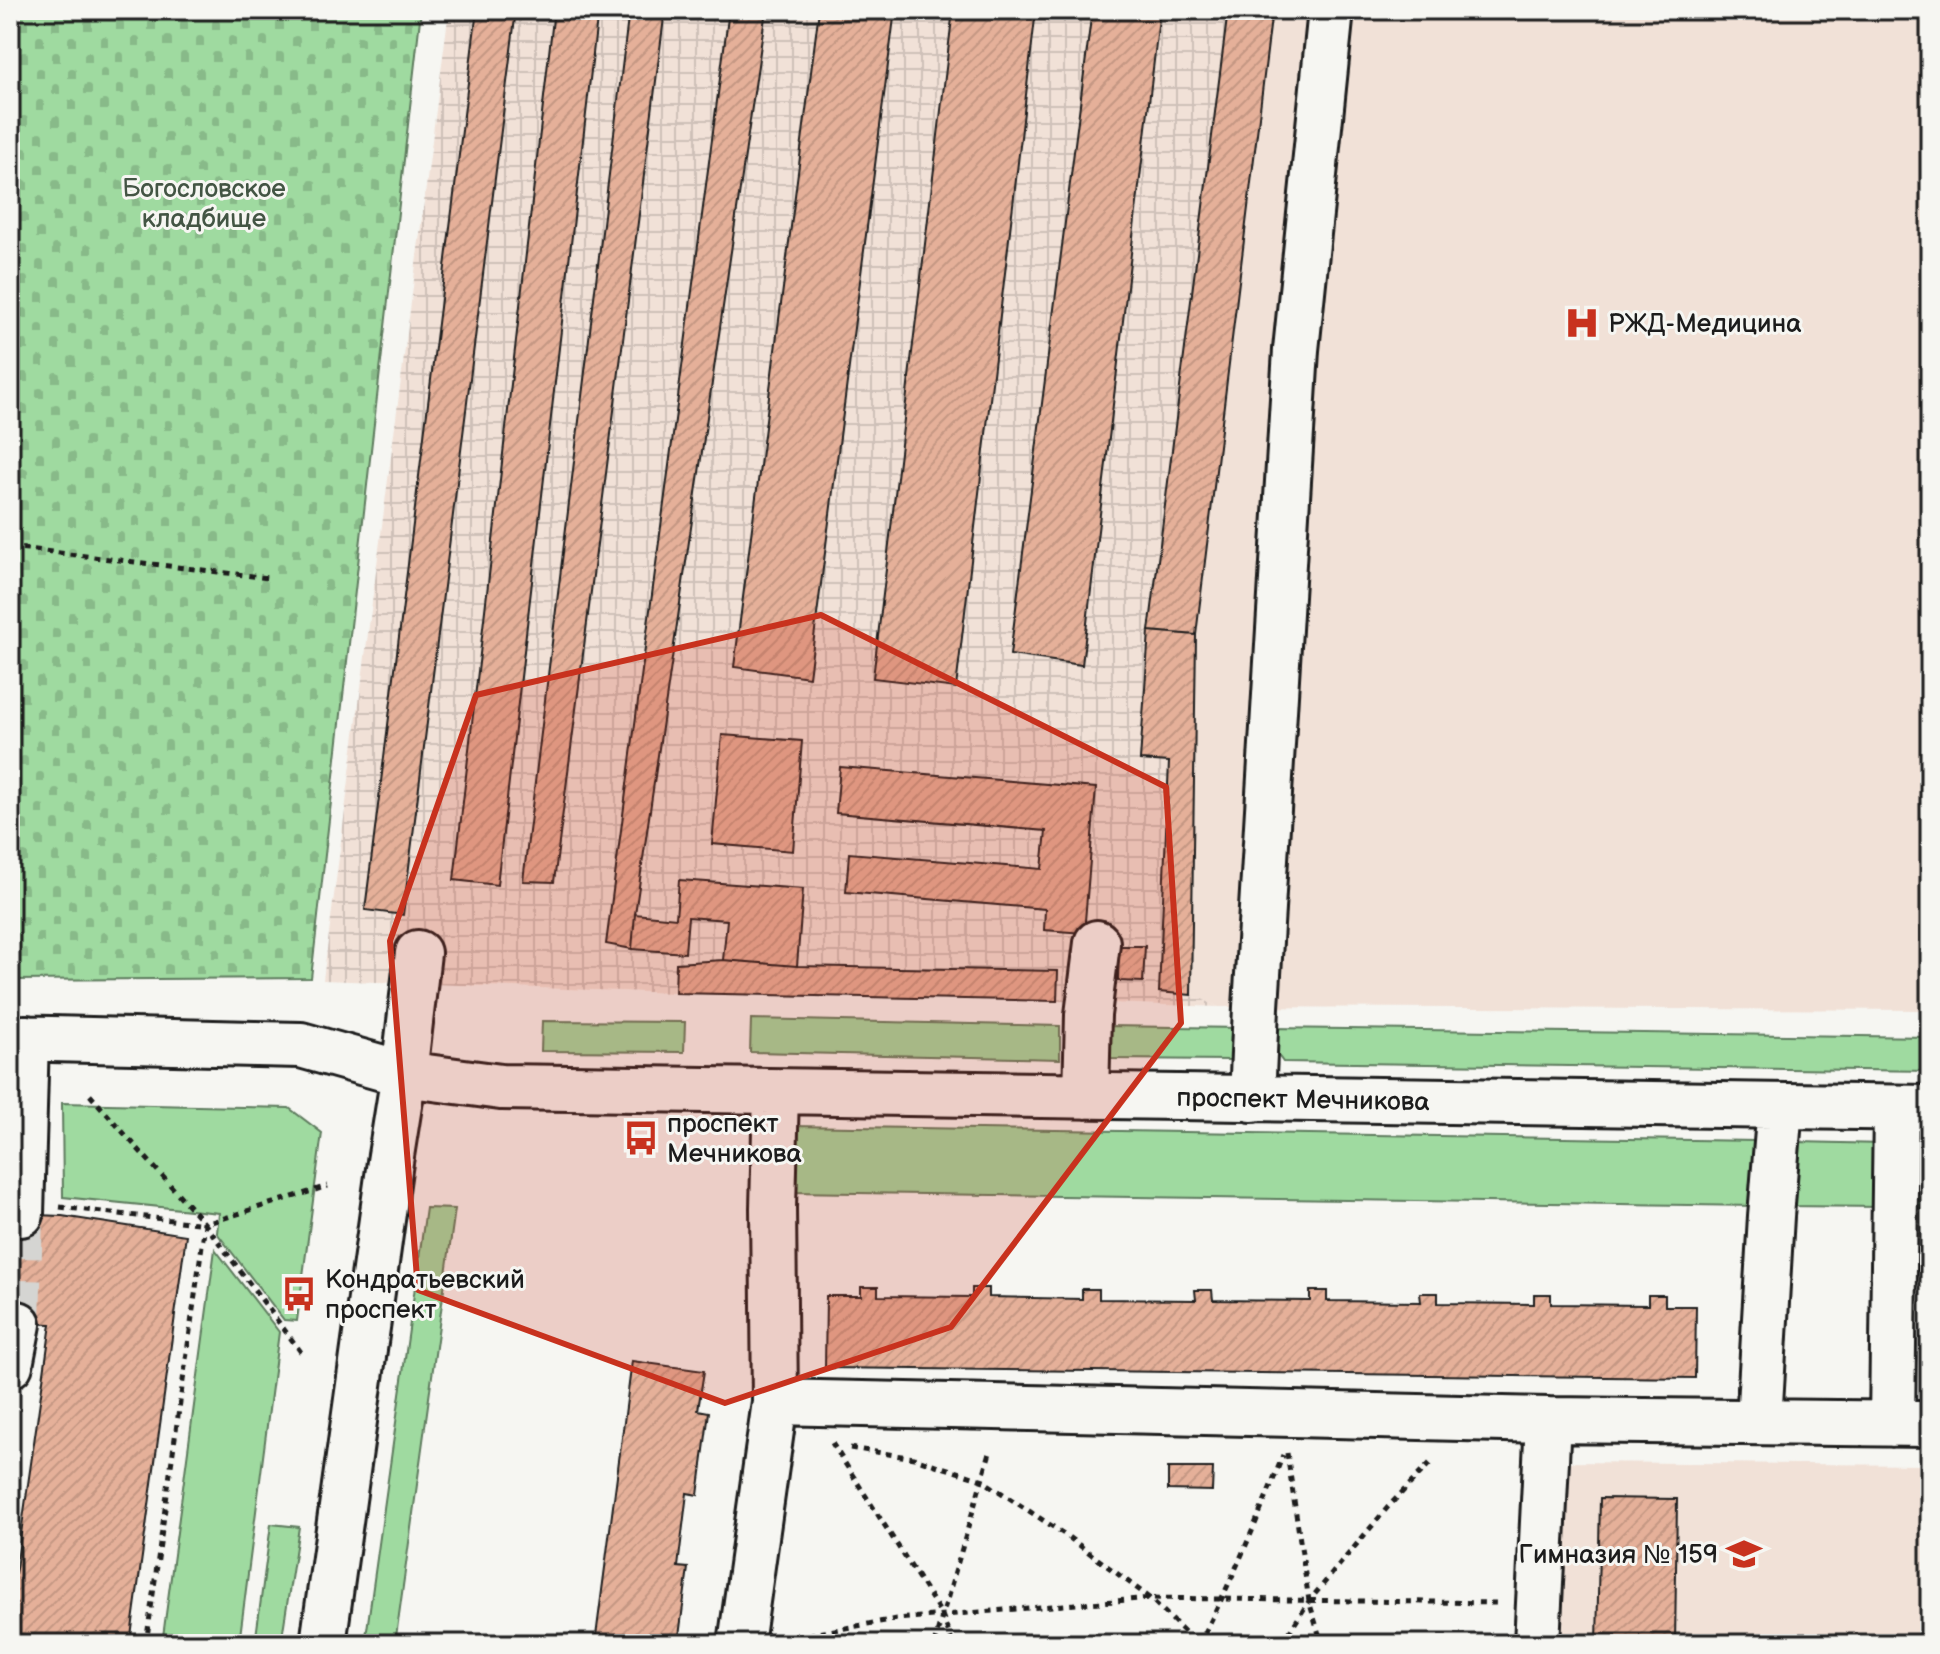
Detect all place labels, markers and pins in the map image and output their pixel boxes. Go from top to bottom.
hospital icon: РЖД-Медицина [1563,304,1601,342]
place label: РЖД-Медицина [1608,309,1802,340]
place label: проспект Мечникова [667,1109,802,1170]
bus stop icon: проспект Мечникова [622,1119,660,1157]
place label: Кондратьевский проспект [325,1265,525,1326]
bus stop icon: Кондратьевский проспект [280,1275,318,1313]
school or university icon: Гимназия № 159 [1725,1535,1763,1573]
place label: Гимназия № 159 [1519,1540,1718,1571]

